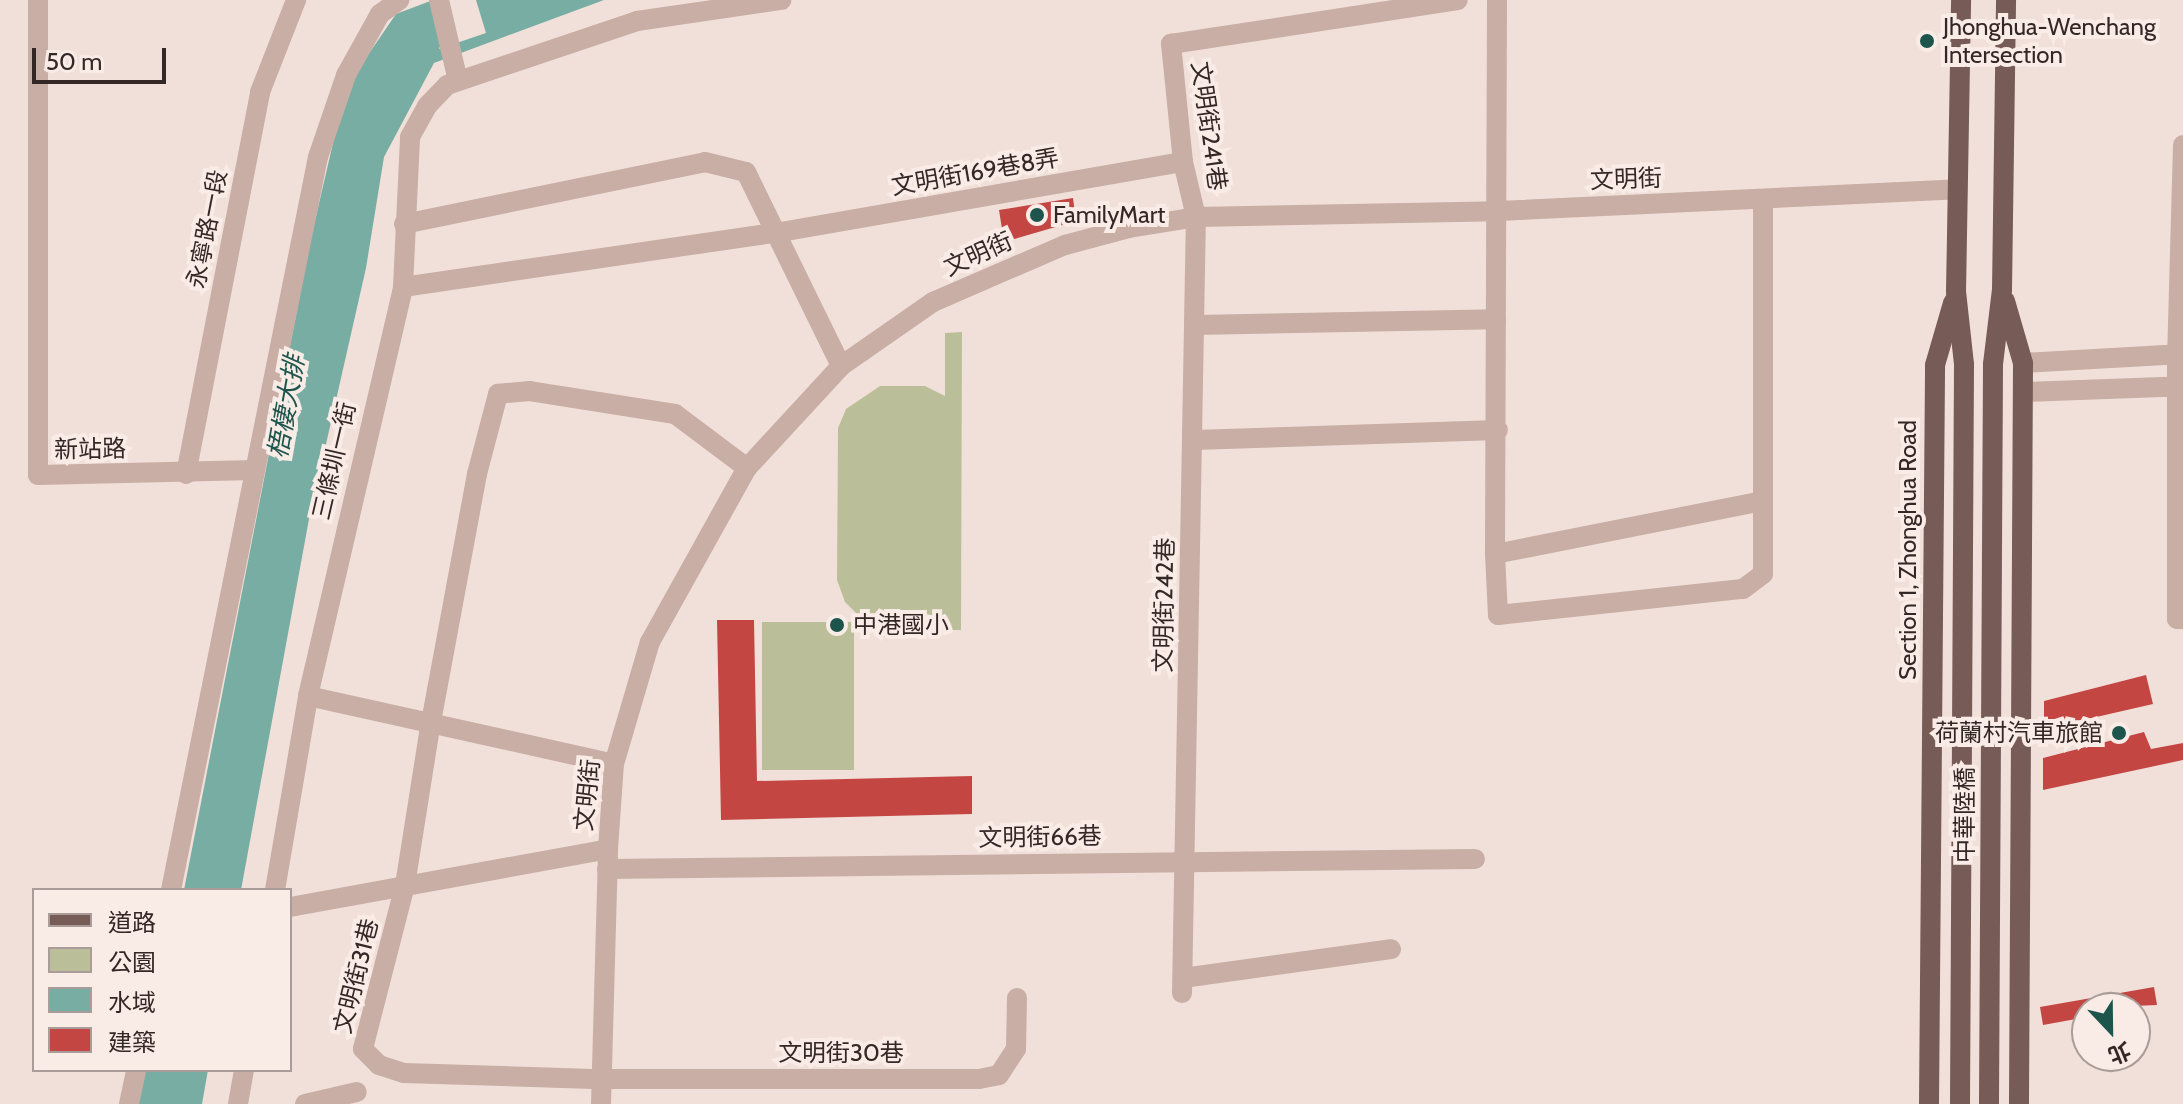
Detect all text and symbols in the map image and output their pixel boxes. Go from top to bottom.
place label: Jhonghua-Wenchang Intersection [1943,13,2156,69]
scale bar [36,32,170,82]
marker: Jhonghua-Wenchang Intersection [1918,32,1936,50]
text: 50 m [46,47,102,76]
street label: 文明街241巷 [1186,59,1232,193]
street label: 文明街169巷8弄 [889,143,1061,201]
street label: 文明街 [1590,163,1662,195]
street label: 永寧路一段 [181,167,233,291]
place label: FamilyMart [1053,201,1165,229]
marker: FamilyMart [1028,206,1046,224]
street label: 文明街 [939,226,1017,282]
water label: 梧棲大排 [263,353,311,461]
street label: 三條圳一街 [306,399,362,523]
street label: Section 1, Zhonghua Road [1894,420,1922,680]
street label: 新站路 [54,434,126,464]
street label: 文明街242巷 [1148,537,1180,673]
place label: 中港國小 [853,611,949,639]
marker: 中港國小 [828,616,846,634]
place label: 荷蘭村汽車旅館 [1935,719,2103,747]
marker: 荷蘭村汽車旅館 [2110,724,2128,742]
street label: 文明街 [569,758,605,832]
street label: 中華陸橋 [1951,767,1979,863]
street label: 文明街66巷 [978,822,1102,852]
legend [32,888,292,1072]
text: 道路 [108,908,156,937]
street label: 文明街31巷 [328,916,384,1036]
text: 公園 [108,948,156,977]
text: 水域 [108,988,156,1017]
north arrow [2071,992,2151,1072]
text: 建築 [108,1028,156,1057]
text: 北 [2104,1036,2135,1069]
street label: 文明街30巷 [778,1039,904,1067]

